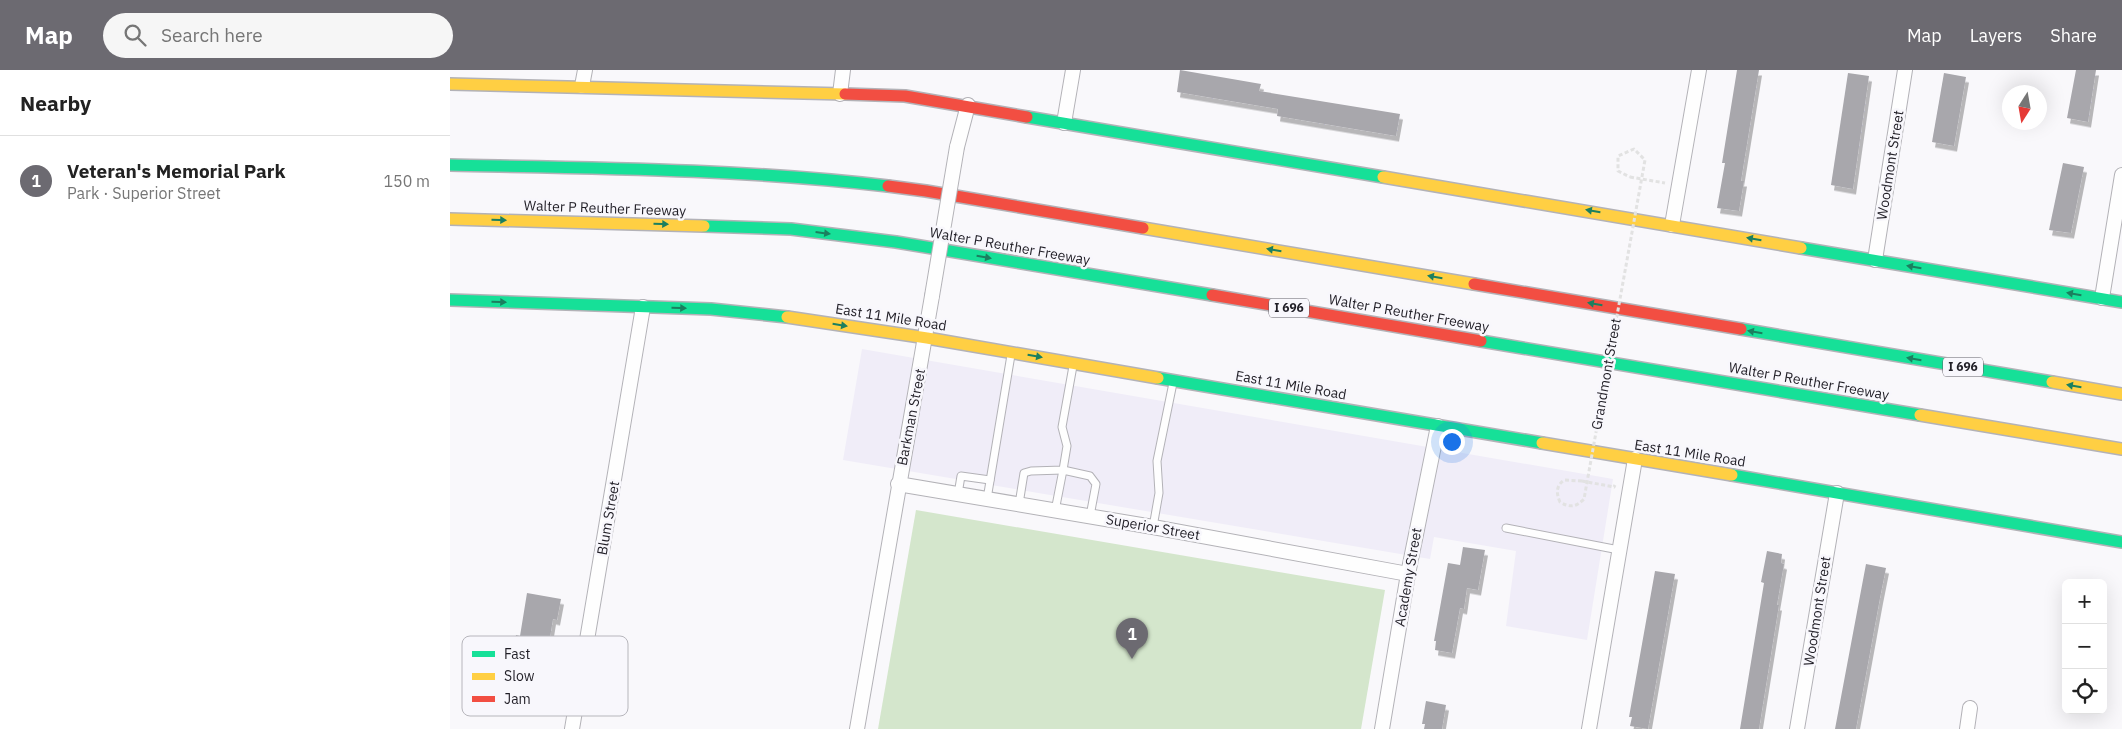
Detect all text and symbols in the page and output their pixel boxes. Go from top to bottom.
search box [103,13,453,58]
text: Map [25,19,73,51]
icon: search [121,21,149,49]
text: Search here [161,23,263,47]
text: Map [1907,24,1942,47]
text: Layers [1970,24,2022,47]
text: Share [2050,24,2097,47]
north arrow [2002,85,2047,130]
text: Nearby [20,89,91,117]
street label: Woodmont Street [1872,109,1908,221]
text: Veteran's Memorial Park [67,159,285,183]
text: 1 [31,171,41,191]
text: 150 m [383,171,430,191]
text: Park · Superior Street [67,183,221,203]
street label: Walter P Reuther Freeway [523,196,687,220]
one-way arrow [1585,207,1601,215]
one-way arrow [491,217,507,225]
one-way arrow [653,221,669,229]
street label: Walter P Reuther Freeway [928,223,1092,269]
one-way arrow [816,229,832,237]
one-way arrow [1745,234,1761,242]
one-way arrow [1266,245,1282,253]
one-way arrow [976,253,992,261]
one-way arrow [1905,262,1921,270]
one-way arrow [1426,273,1442,281]
one-way arrow [2066,289,2082,297]
street label: Walter P Reuther Freeway [1327,290,1491,336]
one-way arrow [491,298,507,306]
road number: I 696 [1269,298,1309,318]
street label: East 11 Mile Road [834,299,948,335]
one-way arrow [1586,300,1602,308]
one-way arrow [671,304,687,312]
street label: Grandmont Street [1587,317,1625,431]
one-way arrow [832,321,848,329]
one-way arrow [1747,327,1763,335]
one-way arrow [1027,353,1043,361]
one-way arrow [1905,354,1921,362]
street label: Walter P Reuther Freeway [1727,358,1891,404]
road number: I 696 [1943,358,1983,376]
street label: East 11 Mile Road [1234,366,1348,404]
street label: Barkman Street [893,367,929,467]
one-way arrow [2066,382,2082,390]
your location [1439,429,1465,455]
street label: East 11 Mile Road [1633,435,1747,471]
street label: Blum Street [593,480,623,556]
street label: Superior Street [1105,510,1202,544]
street label: Academy Street [1390,526,1426,628]
street label: Woodmont Street [1799,555,1835,667]
map controls [2062,579,2107,714]
button: + [2062,579,2107,624]
pin: 1 [1116,618,1148,659]
button: − [2062,624,2107,669]
legend [462,636,628,716]
text: Fast [504,645,530,663]
text: Slow [504,667,535,685]
button: locate [2062,669,2107,714]
text: Jam [504,690,531,708]

